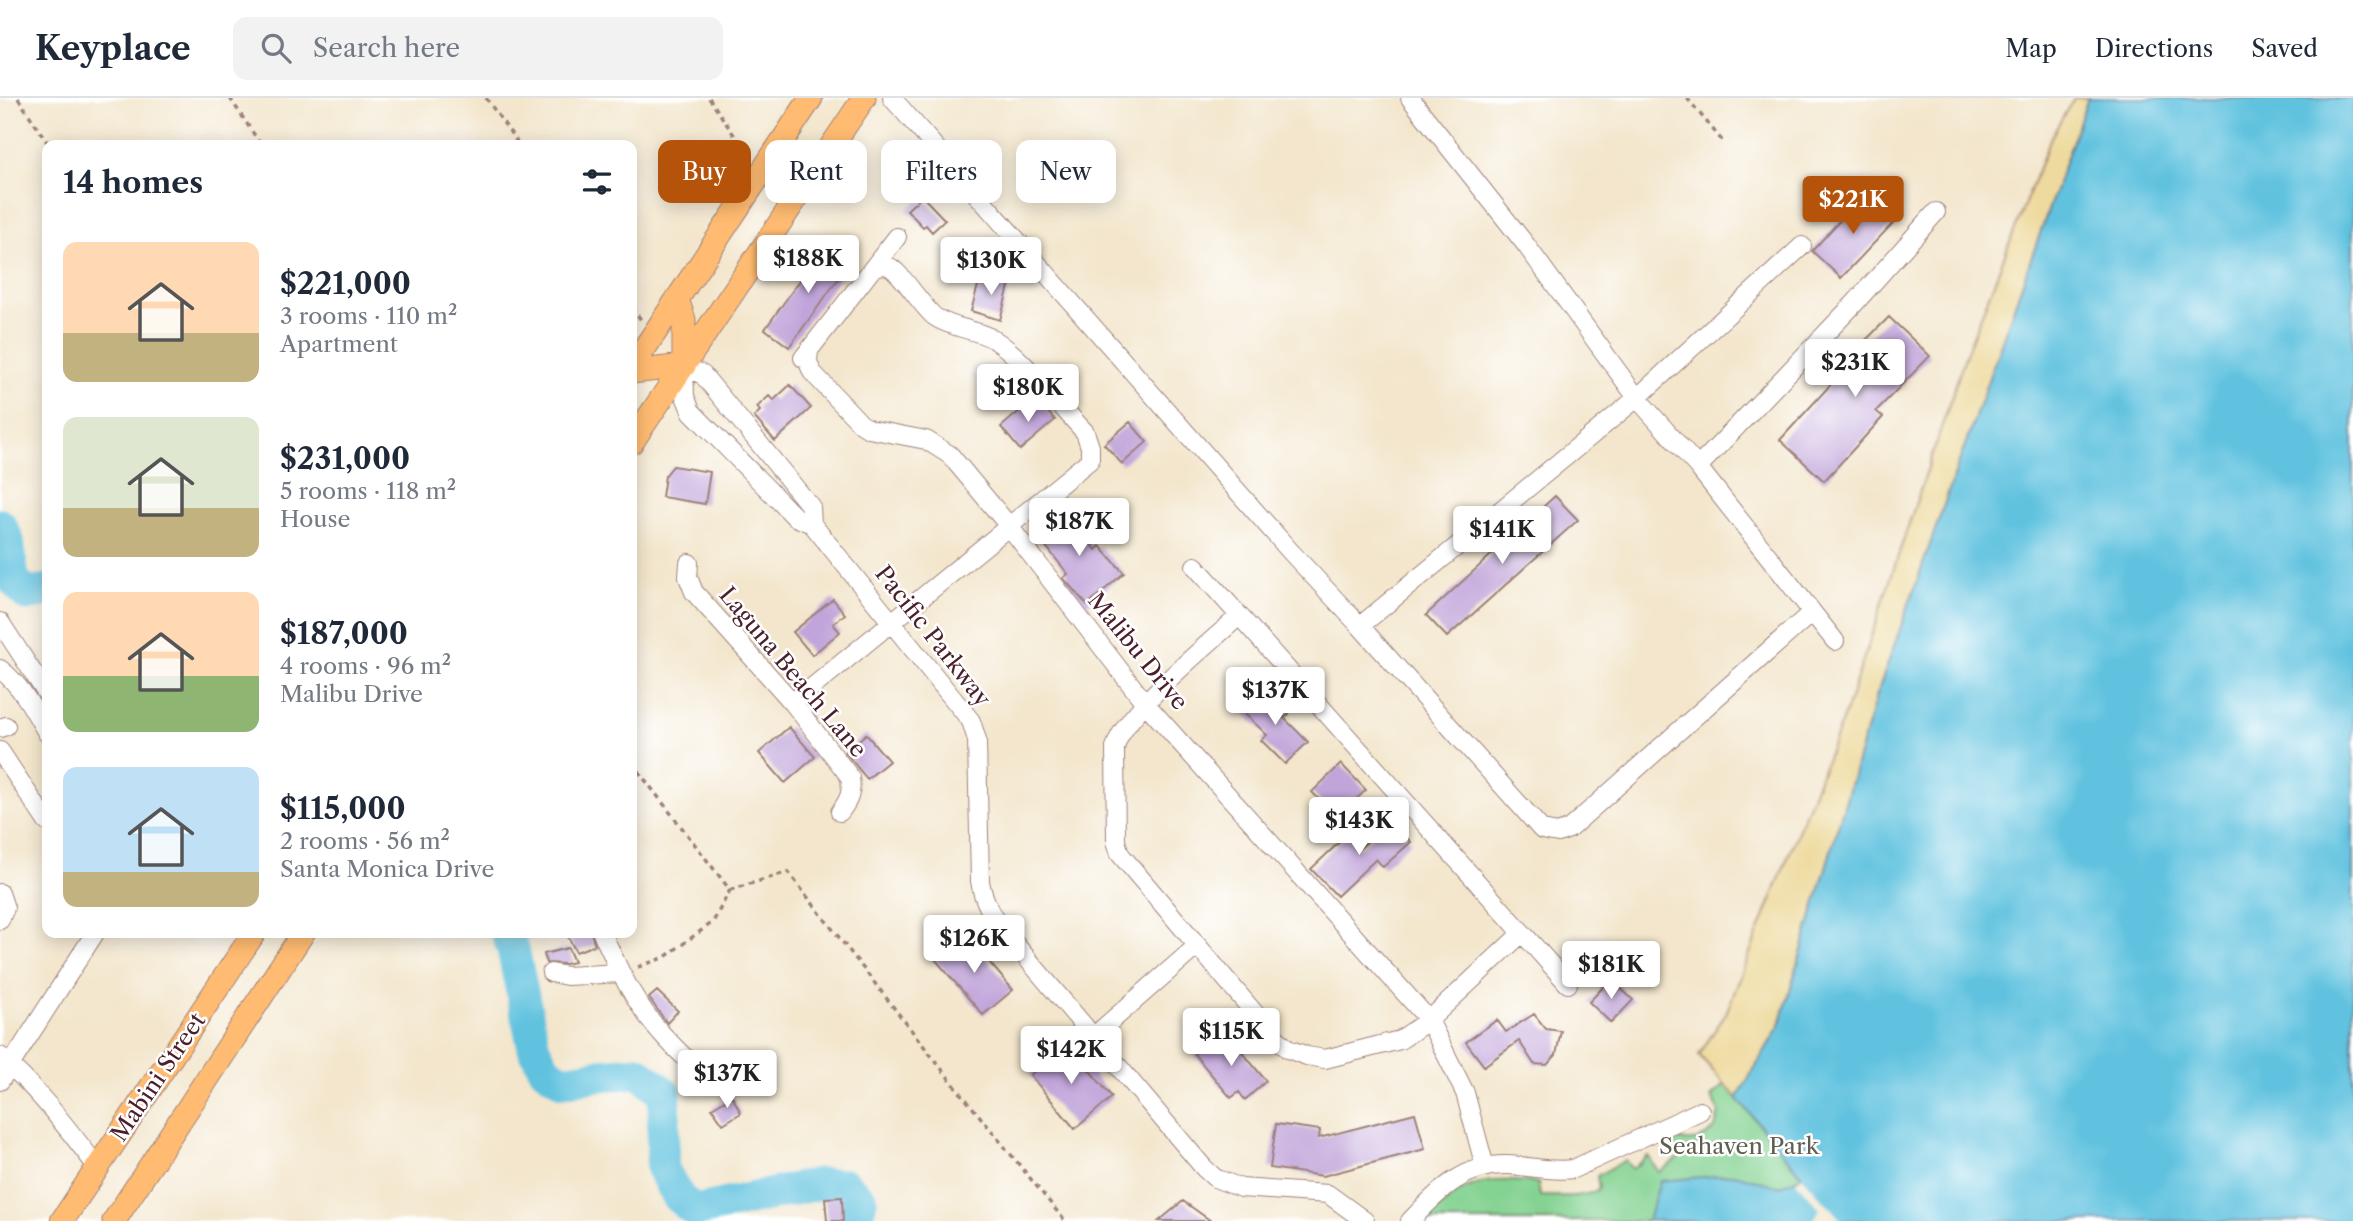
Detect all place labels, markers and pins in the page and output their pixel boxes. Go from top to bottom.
pin: $221K [1804,176,1902,236]
pin: $188K [759,236,857,295]
pin: $130K [942,238,1040,297]
pin: $231K [1806,340,1904,399]
pin: $180K [979,364,1077,424]
pin: $187K [1030,498,1128,558]
pin: $141K [1453,506,1551,566]
pin: $137K [1226,668,1324,727]
pin: $143K [1310,798,1408,857]
pin: $126K [925,916,1023,975]
pin: $181K [1562,942,1660,1001]
pin: $115K [1182,1009,1280,1068]
pin: $142K [1022,1026,1120,1086]
pin: $137K [678,1051,776,1110]

